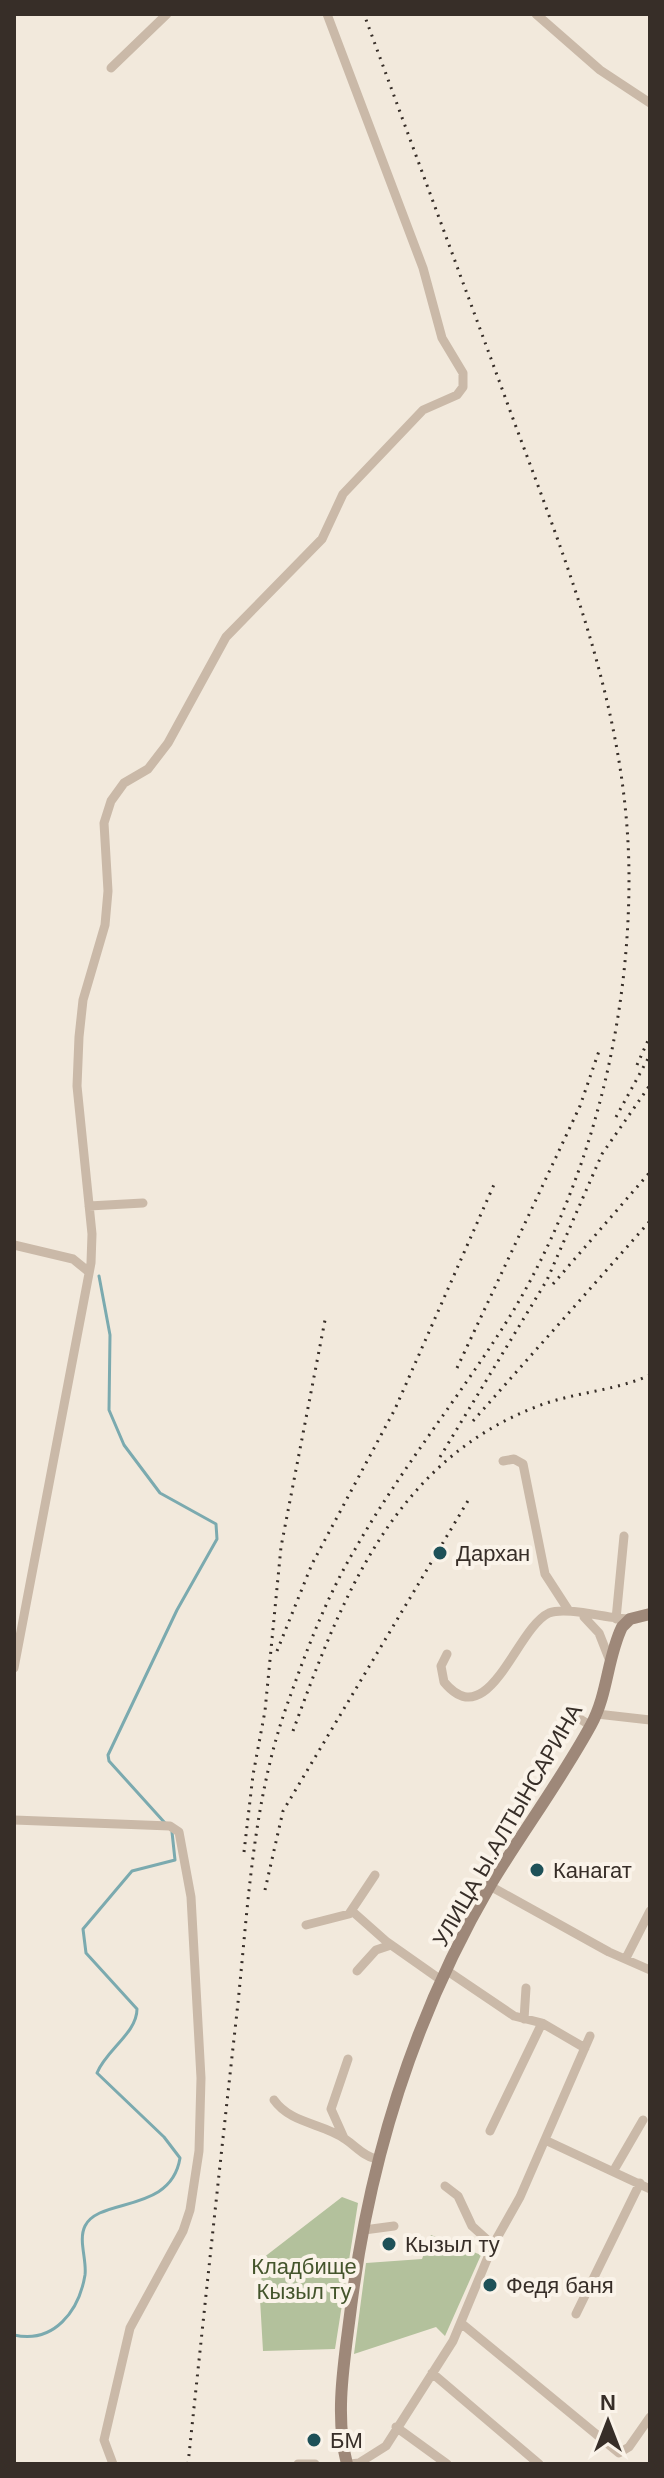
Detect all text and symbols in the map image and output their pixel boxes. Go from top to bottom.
place label: Дархан [456,1541,530,1566]
marker: Дархан [431,1544,449,1562]
street label: УЛИЦА Ы.АЛТЫНСАРИНА [428,1699,587,1951]
place label: Канагат [553,1858,632,1883]
marker: Канагат [528,1861,546,1879]
place label: Кызыл ту [405,2232,500,2257]
marker: Кызыл ту [380,2235,398,2253]
park label: Кладбище Кызыл ту [251,2254,357,2304]
place label: Федя баня [506,2273,614,2298]
marker: Федя баня [481,2276,499,2294]
north arrow [568,2382,648,2462]
text: N [600,2390,616,2415]
place label: БМ [330,2428,363,2453]
marker: БМ [305,2431,323,2449]

